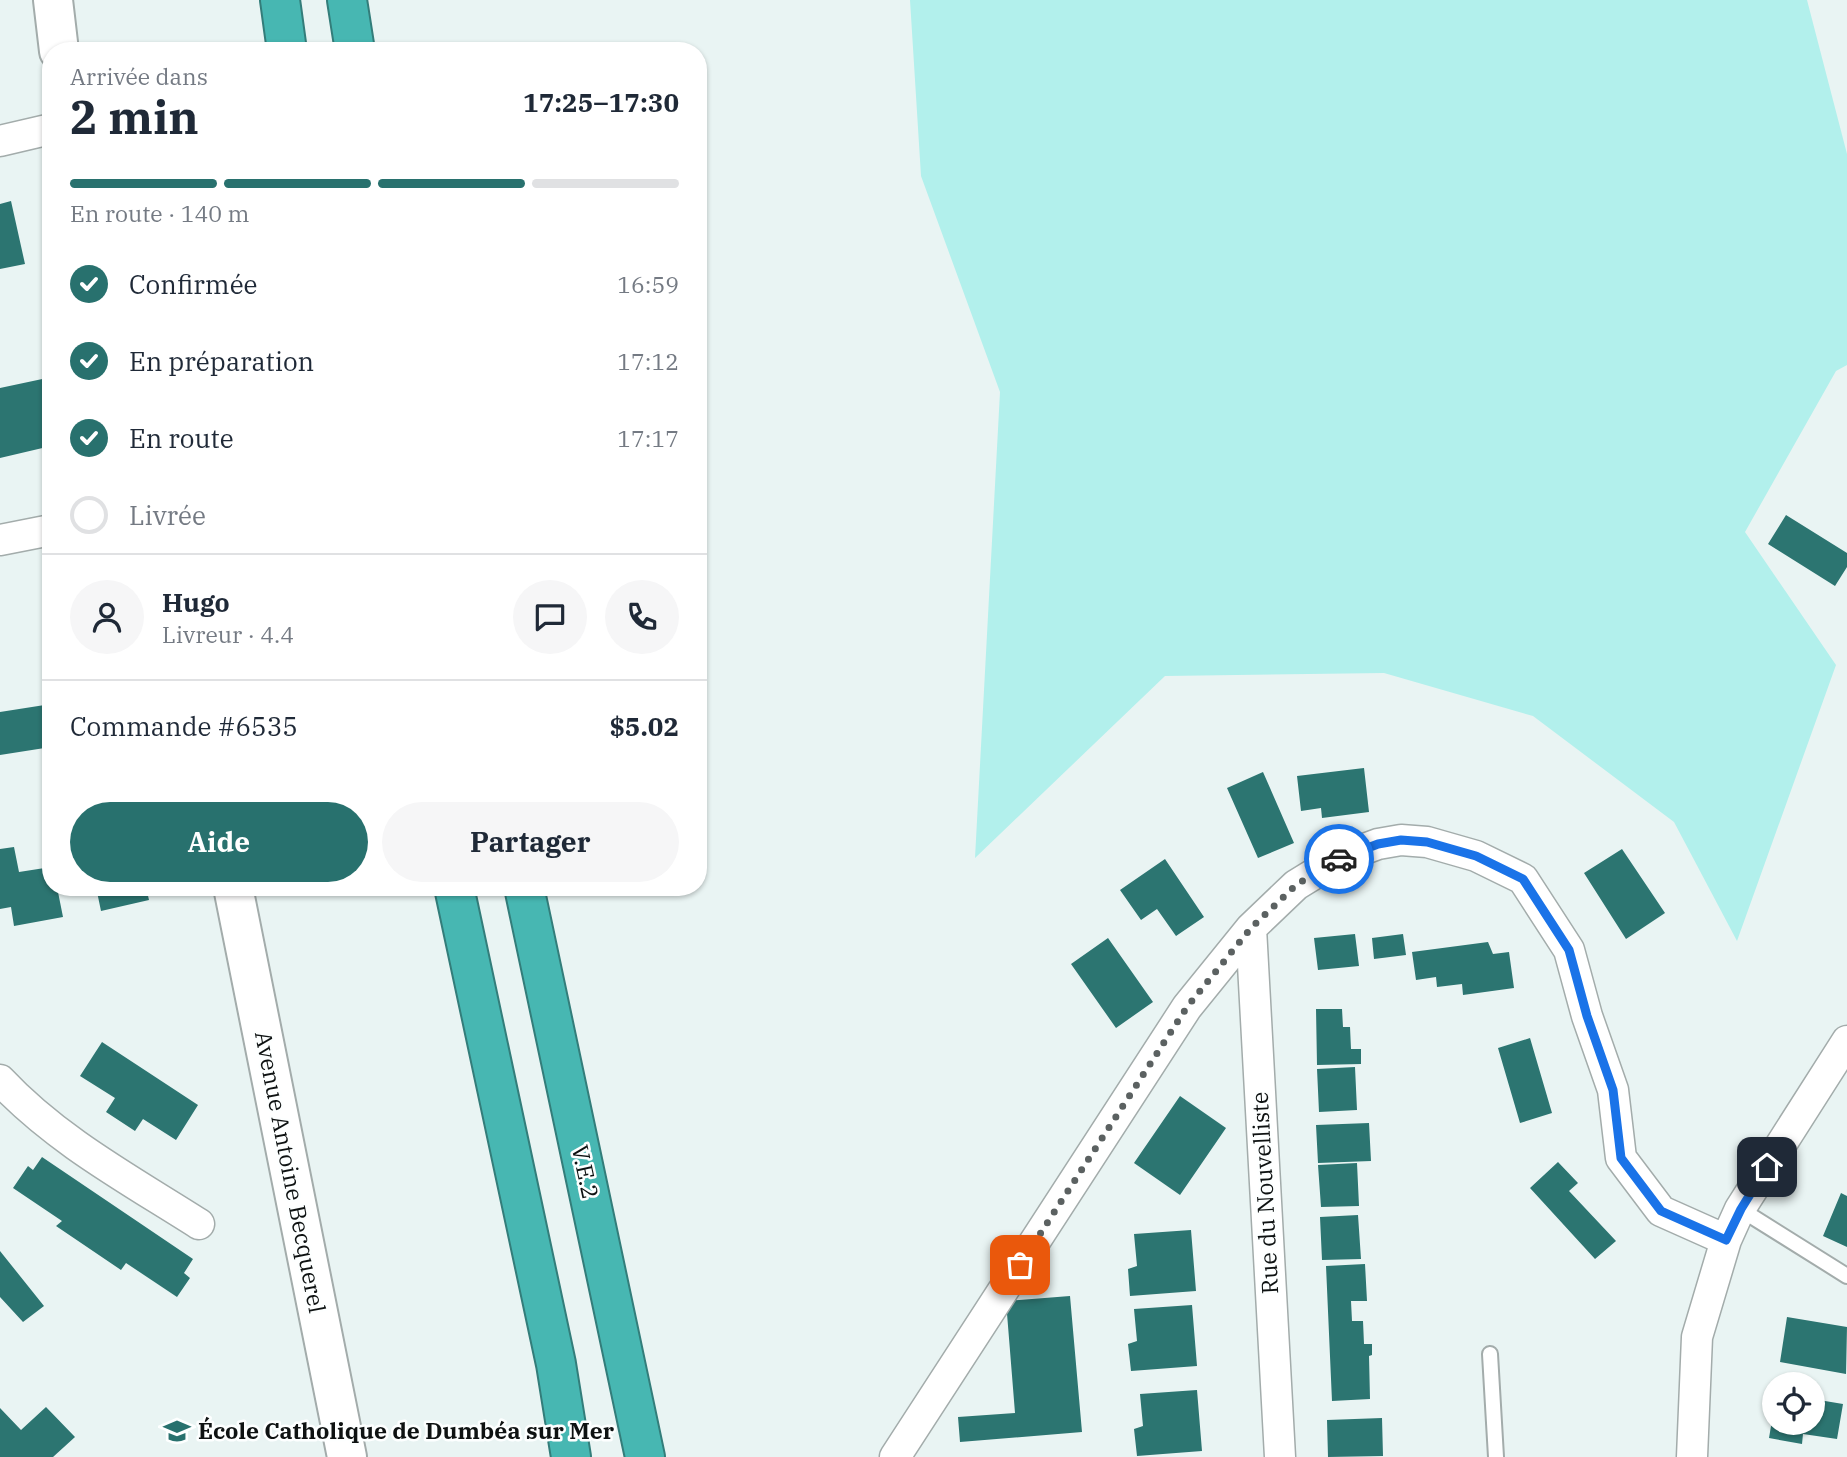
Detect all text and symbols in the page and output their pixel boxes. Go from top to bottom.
text: Arrivée dans [70,61,208,91]
text: 17:25–17:30 [523,85,679,119]
text: 2 min [70,87,199,147]
text: En route · 140 m [70,198,249,228]
icon: check [70,265,108,303]
text: Confirmée [129,267,258,301]
text: 16:59 [617,269,679,299]
icon: check [70,342,108,380]
text: En préparation [129,344,314,378]
text: 17:12 [617,346,679,376]
icon: check [70,419,108,457]
text: En route [129,421,234,455]
text: 17:17 [617,423,679,453]
text: Livrée [129,498,206,532]
button: person [70,580,144,654]
button: chat [513,580,587,654]
button: phone [605,580,679,654]
text: Hugo [162,585,230,619]
text: Livreur · 4.4 [162,619,294,649]
text: Commande #6535 [70,709,298,743]
text: $5.02 [609,709,679,743]
button: Aide [70,802,368,882]
button: Partager [382,802,679,882]
courier [1304,824,1374,894]
icon: car [1320,840,1358,878]
street label: Avenue Antoine Becquerel [249,1028,333,1315]
street label: Rue du Nouvelliste [1244,1091,1284,1295]
pin [1737,1137,1797,1197]
street label: V.E.2 [566,1142,606,1202]
icon: home [1748,1148,1786,1186]
pin [990,1235,1050,1295]
icon: bag [1001,1246,1039,1284]
map controls [1762,1372,1825,1435]
button: locate [1762,1372,1825,1435]
place label: École Catholique de Dumbéa sur Mer [198,1415,615,1445]
school or university icon: École Catholique de Dumbéa sur Mer [162,1416,192,1446]

